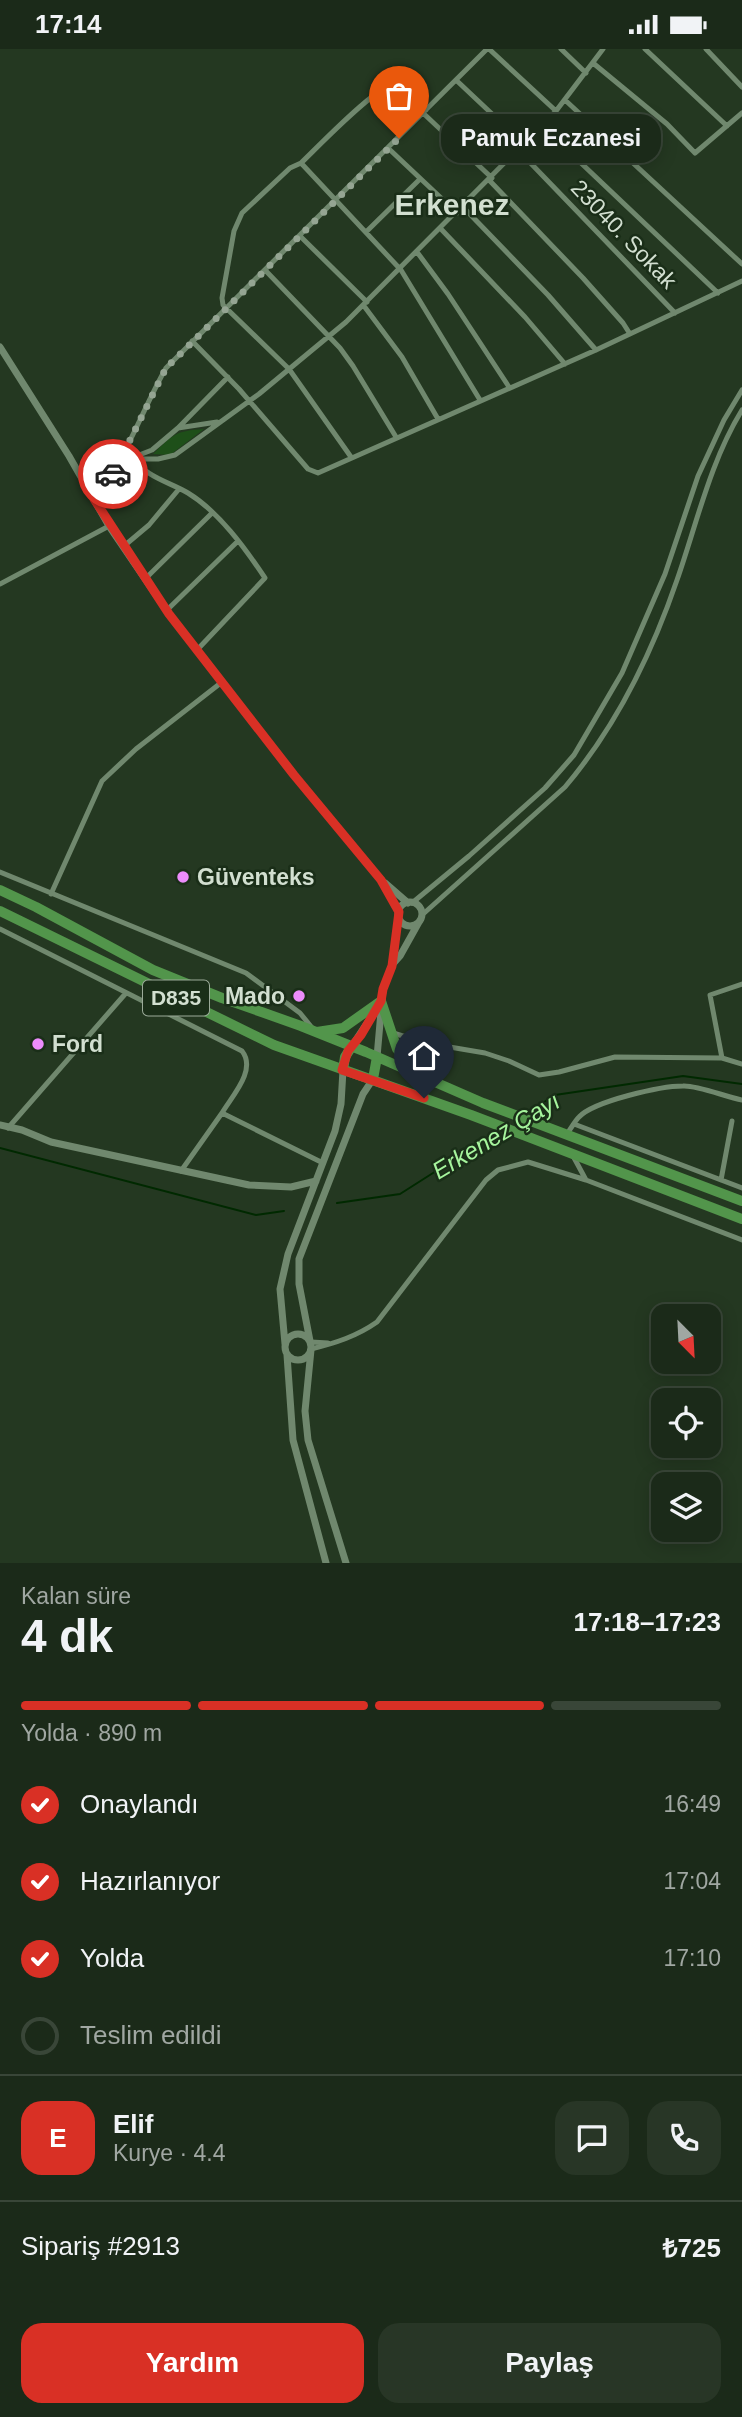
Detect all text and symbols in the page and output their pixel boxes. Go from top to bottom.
text: 17:14 [35,9,102,39]
pin [369,66,429,138]
icon: bag [380,77,418,115]
callout: Pamuk Eczanesi [441,113,662,163]
text: Pamuk Eczanesi [461,125,641,151]
street label: 23040. Sokak [566,174,683,294]
district label: Erkenez [394,188,510,221]
courier [78,439,148,509]
icon: car [94,455,132,493]
place label: Güventeks [197,864,315,890]
marker: Güventeks [175,869,191,885]
road number: D835 [143,981,209,1016]
place label: Mado [225,983,285,1009]
marker: Mado [291,988,307,1004]
pin [394,1026,454,1098]
place label: Ford [52,1031,103,1057]
marker: Ford [30,1036,46,1052]
icon: home [405,1037,443,1075]
water label: Erkenez Çayı [427,1087,564,1184]
north arrow [651,1304,721,1374]
map controls [651,1304,721,1542]
button: locate [651,1388,721,1458]
button: layers [651,1472,721,1542]
text: Kalan süre [21,1583,131,1609]
text: 17:18–17:23 [574,1607,721,1637]
text: 4 dk [21,1610,113,1662]
text: Yolda · 890 m [21,1720,162,1746]
icon: check [21,1786,59,1824]
text: Onaylandı [80,1789,199,1819]
text: 16:49 [663,1791,721,1817]
icon: check [21,1863,59,1901]
text: Hazırlanıyor [80,1866,220,1896]
text: 17:04 [663,1868,721,1894]
icon: check [21,1940,59,1978]
text: Yolda [80,1943,144,1973]
text: 17:10 [663,1945,721,1971]
text: Teslim edildi [80,2020,222,2050]
button: chat [555,2101,629,2175]
button: phone [647,2101,721,2175]
text: Elif [113,2109,153,2139]
text: E [49,2123,67,2153]
text: Kurye · 4.4 [113,2140,226,2166]
text: Sipariş #2913 [21,2231,180,2261]
text: ₺725 [663,2233,721,2263]
button: Yardım [21,2323,364,2403]
button: Paylaş [378,2323,721,2403]

